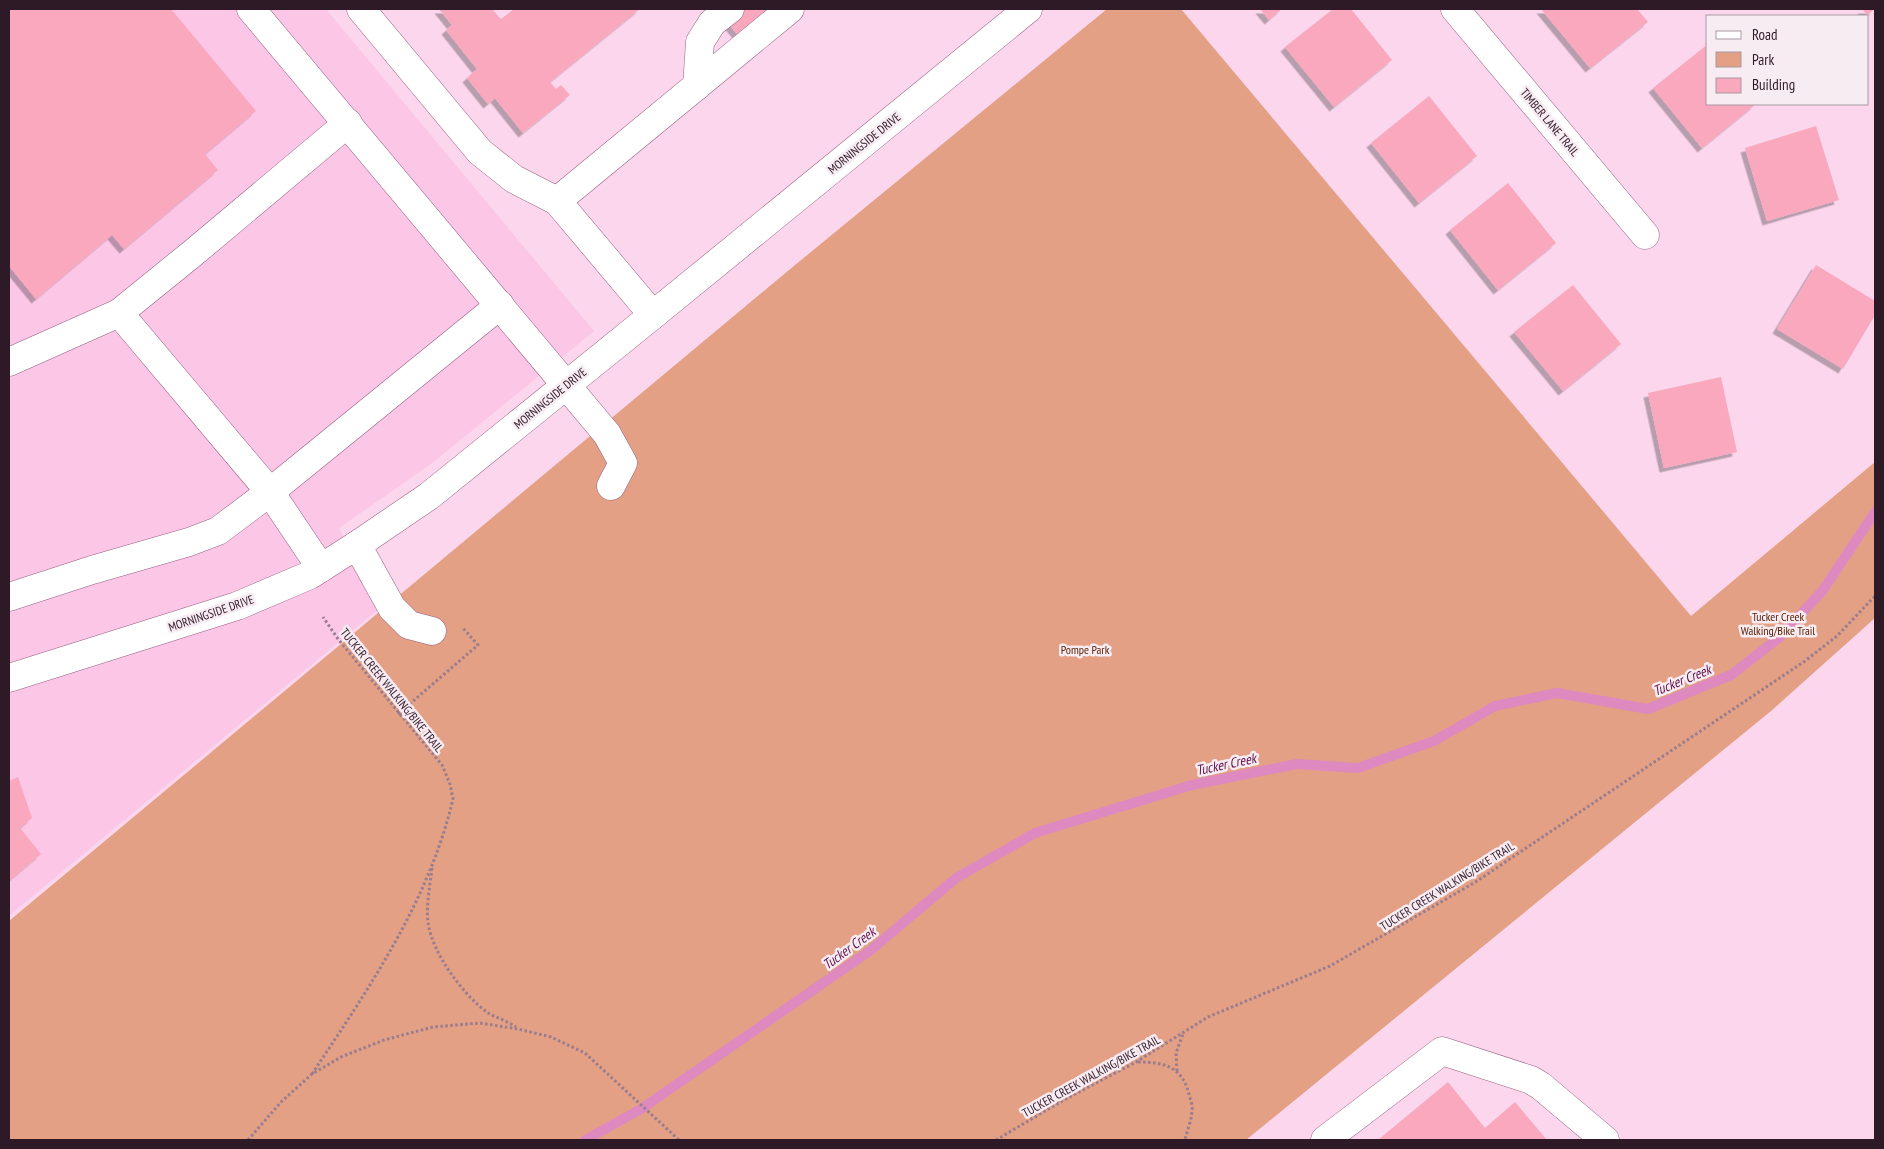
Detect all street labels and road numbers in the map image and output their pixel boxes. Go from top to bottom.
street label: TIMBER LANE TRAIL [1517,85,1583,159]
street label: MORNINGSIDE DRIVE [825,109,903,177]
street label: MORNINGSIDE DRIVE [511,364,589,432]
street label: MORNINGSIDE DRIVE [166,591,256,635]
street label: TUCKER CREEK WALKING/BIKE TRAIL [337,625,447,755]
street label: TUCKER CREEK WALKING/BIKE TRAIL [1377,839,1517,933]
street label: TUCKER CREEK WALKING/BIKE TRAIL [1020,1032,1162,1120]

